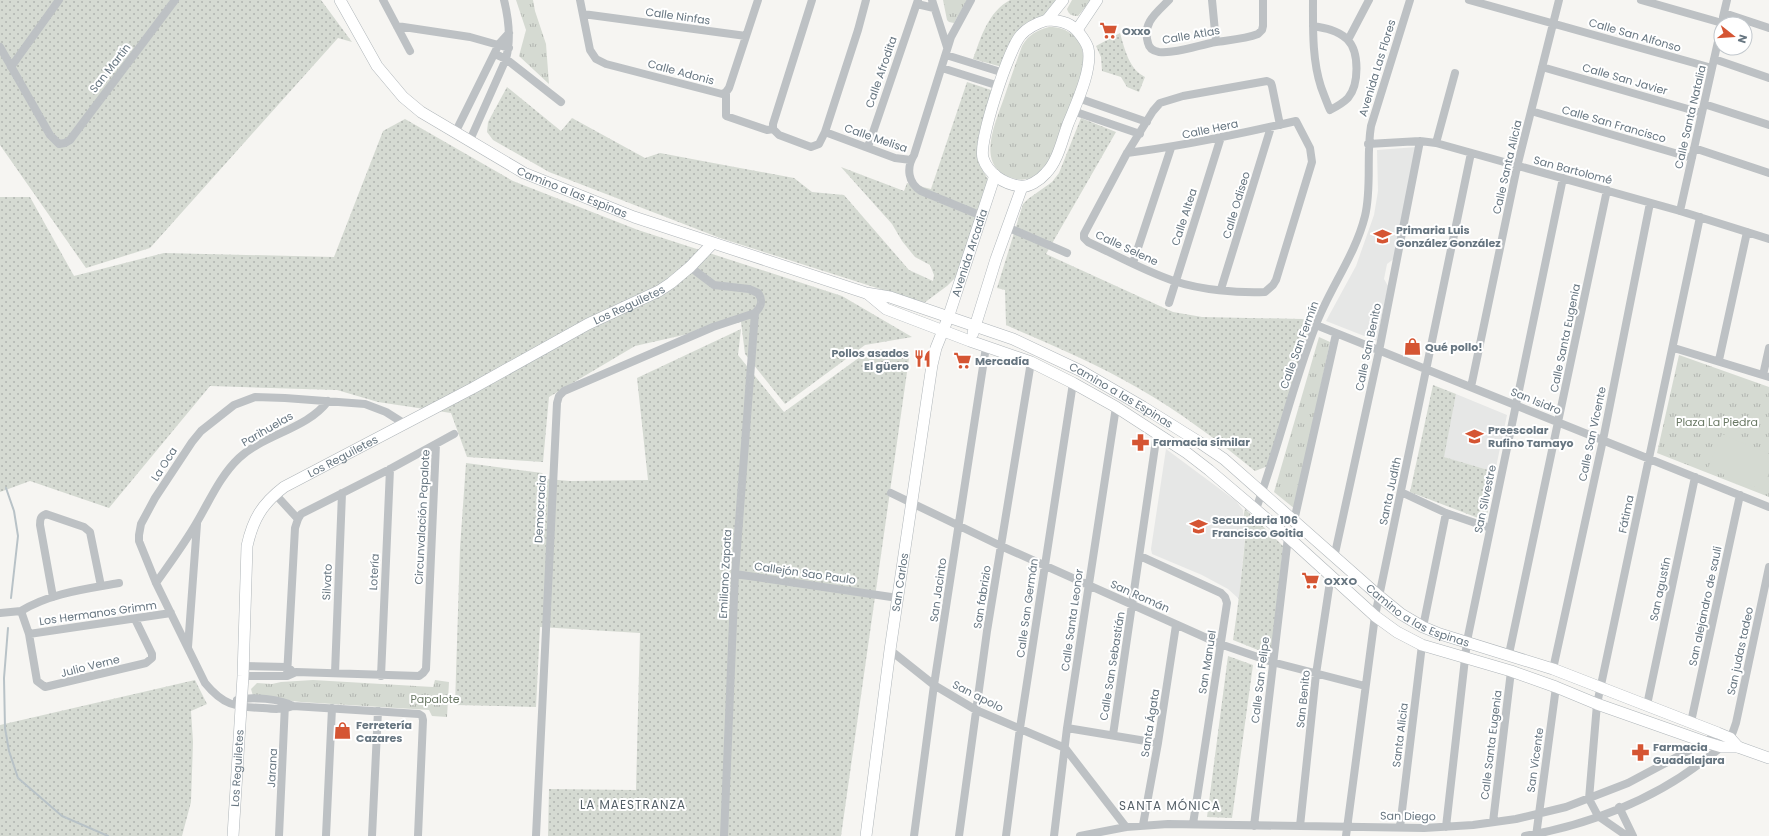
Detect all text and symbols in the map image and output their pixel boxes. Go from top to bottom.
street label: Calle Ninfas [645,4,712,29]
street label: Calle San Alfonso [1587,14,1683,56]
north arrow [1713,16,1753,56]
street label: Avenida Las Flores [1355,17,1399,119]
supermarket icon: Oxxo [1099,21,1119,41]
street label: Calle Atlas [1161,22,1221,48]
place label: Oxxo [1122,23,1151,39]
text: N [1734,33,1751,45]
street label: Calle Afrodita [861,34,901,110]
street label: San Martín [86,40,134,96]
street label: Calle Adonis [646,55,716,89]
street label: Calle San Javier [1580,59,1670,99]
street label: Calle Santa Natalia [1670,64,1710,170]
street label: Calle San Francisco [1560,101,1668,147]
street label: Calle Hera [1180,115,1240,143]
street label: Calle Santa Alicia [1488,118,1526,216]
street label: Calle Melisa [842,120,910,156]
street label: San Bartolomé [1532,152,1614,188]
street label: Camino a las Espinas [514,162,630,222]
street label: Calle Odiseo [1218,169,1254,241]
street label: Calle Altea [1167,186,1201,248]
street label: Avenida Arcadia [948,207,991,299]
place label: Primaria Luis González González [1396,222,1501,251]
street label: Calle Selene [1093,226,1161,270]
school or university icon: Primaria Luis González González [1373,226,1393,246]
street label: Los Reguiletes [591,281,668,328]
street label: Calle Santa Eugenia [1546,282,1584,394]
street label: Calle San Fermín [1276,299,1322,391]
street label: Calle San Benito [1351,302,1385,392]
shop icon: Qué pollo! [1402,337,1422,357]
place label: Qué pollo! [1425,339,1482,355]
place label: Pollos asados El güero [831,345,909,374]
restaurant icon: Pollos asados El güero [912,349,932,369]
supermarket icon: Mercadía [952,351,972,371]
place label: Mercadía [975,353,1029,369]
street label: Camino a las Espinas [1066,359,1176,432]
street label: San Isidro [1508,384,1564,418]
street label: Calle San Vicente [1574,385,1610,483]
street label: Parihuelas [238,408,296,450]
park label: Plaza La Piedra [1676,414,1758,430]
place label: Preescolar Rufino Tamayo [1488,422,1574,451]
school or university icon: Preescolar Rufino Tamayo [1465,426,1485,446]
street label: Los Reguiletes [305,431,381,481]
pharmacy icon: Farmacia símilar [1130,432,1150,452]
place label: Farmacia símilar [1153,434,1250,450]
street label: La Oca [147,444,181,484]
street label: Circunvalación Papalote [410,449,434,585]
street label: Santa Judith [1375,455,1405,527]
street label: San Silvestre [1470,463,1500,535]
street label: Democracia [530,475,550,543]
street label: Fátima [1614,494,1638,534]
place label: Secundaria 106 Francisco Goitia [1212,512,1303,541]
school or university icon: Secundaria 106 Francisco Goitia [1189,516,1209,536]
street label: Emiliano Zapata [715,529,735,619]
street label: San alejandro de sauli [1684,544,1726,668]
street label: San Carlos [888,551,912,613]
street label: Lotería [365,553,383,591]
street label: San agustín [1645,555,1675,623]
street label: San Jacinto [926,557,950,623]
street label: Calle San Germán [1012,557,1042,659]
street label: Callejón Sao Paulo [753,558,857,588]
street label: Silvato [318,563,336,601]
street label: San fabrizio [969,564,995,630]
street label: Calle Santa Leonor [1057,568,1087,672]
supermarket icon: OXXO [1301,571,1321,591]
place label: OXXO [1324,573,1357,589]
street label: San Román [1108,576,1172,616]
street label: Camino a las Espinas [1362,580,1472,651]
street label: Los Hermanos Grimm [38,597,158,629]
street label: San judas tadeo [1723,605,1757,697]
street label: Calle San Sebastián [1095,610,1129,722]
street label: San Manuel [1194,629,1220,695]
street label: Calle San Felipe [1247,636,1273,724]
street label: Julio Verne [59,651,121,681]
street label: San Benito [1292,669,1314,729]
street label: San apolo [950,676,1006,716]
street label: Santa Ágata [1137,688,1163,758]
street label: Calle Santa Eugenia [1476,689,1506,801]
park label: Papalote [410,691,460,707]
street label: Santa Alicia [1388,702,1412,768]
place label: Ferretería Cazares [356,717,412,746]
shop icon: Ferretería Cazares [333,721,353,741]
street label: San Vicente [1523,726,1547,793]
street label: Los Reguiletes [227,729,248,807]
place label: Farmacia Guadalajara [1653,739,1725,768]
pharmacy icon: Farmacia Guadalajara [1630,743,1650,763]
street label: Jarana [263,748,281,788]
district label: LA MAESTRANZA [580,796,686,813]
district label: SANTA MÓNICA [1119,797,1221,814]
street label: San Diego [1380,808,1436,824]

